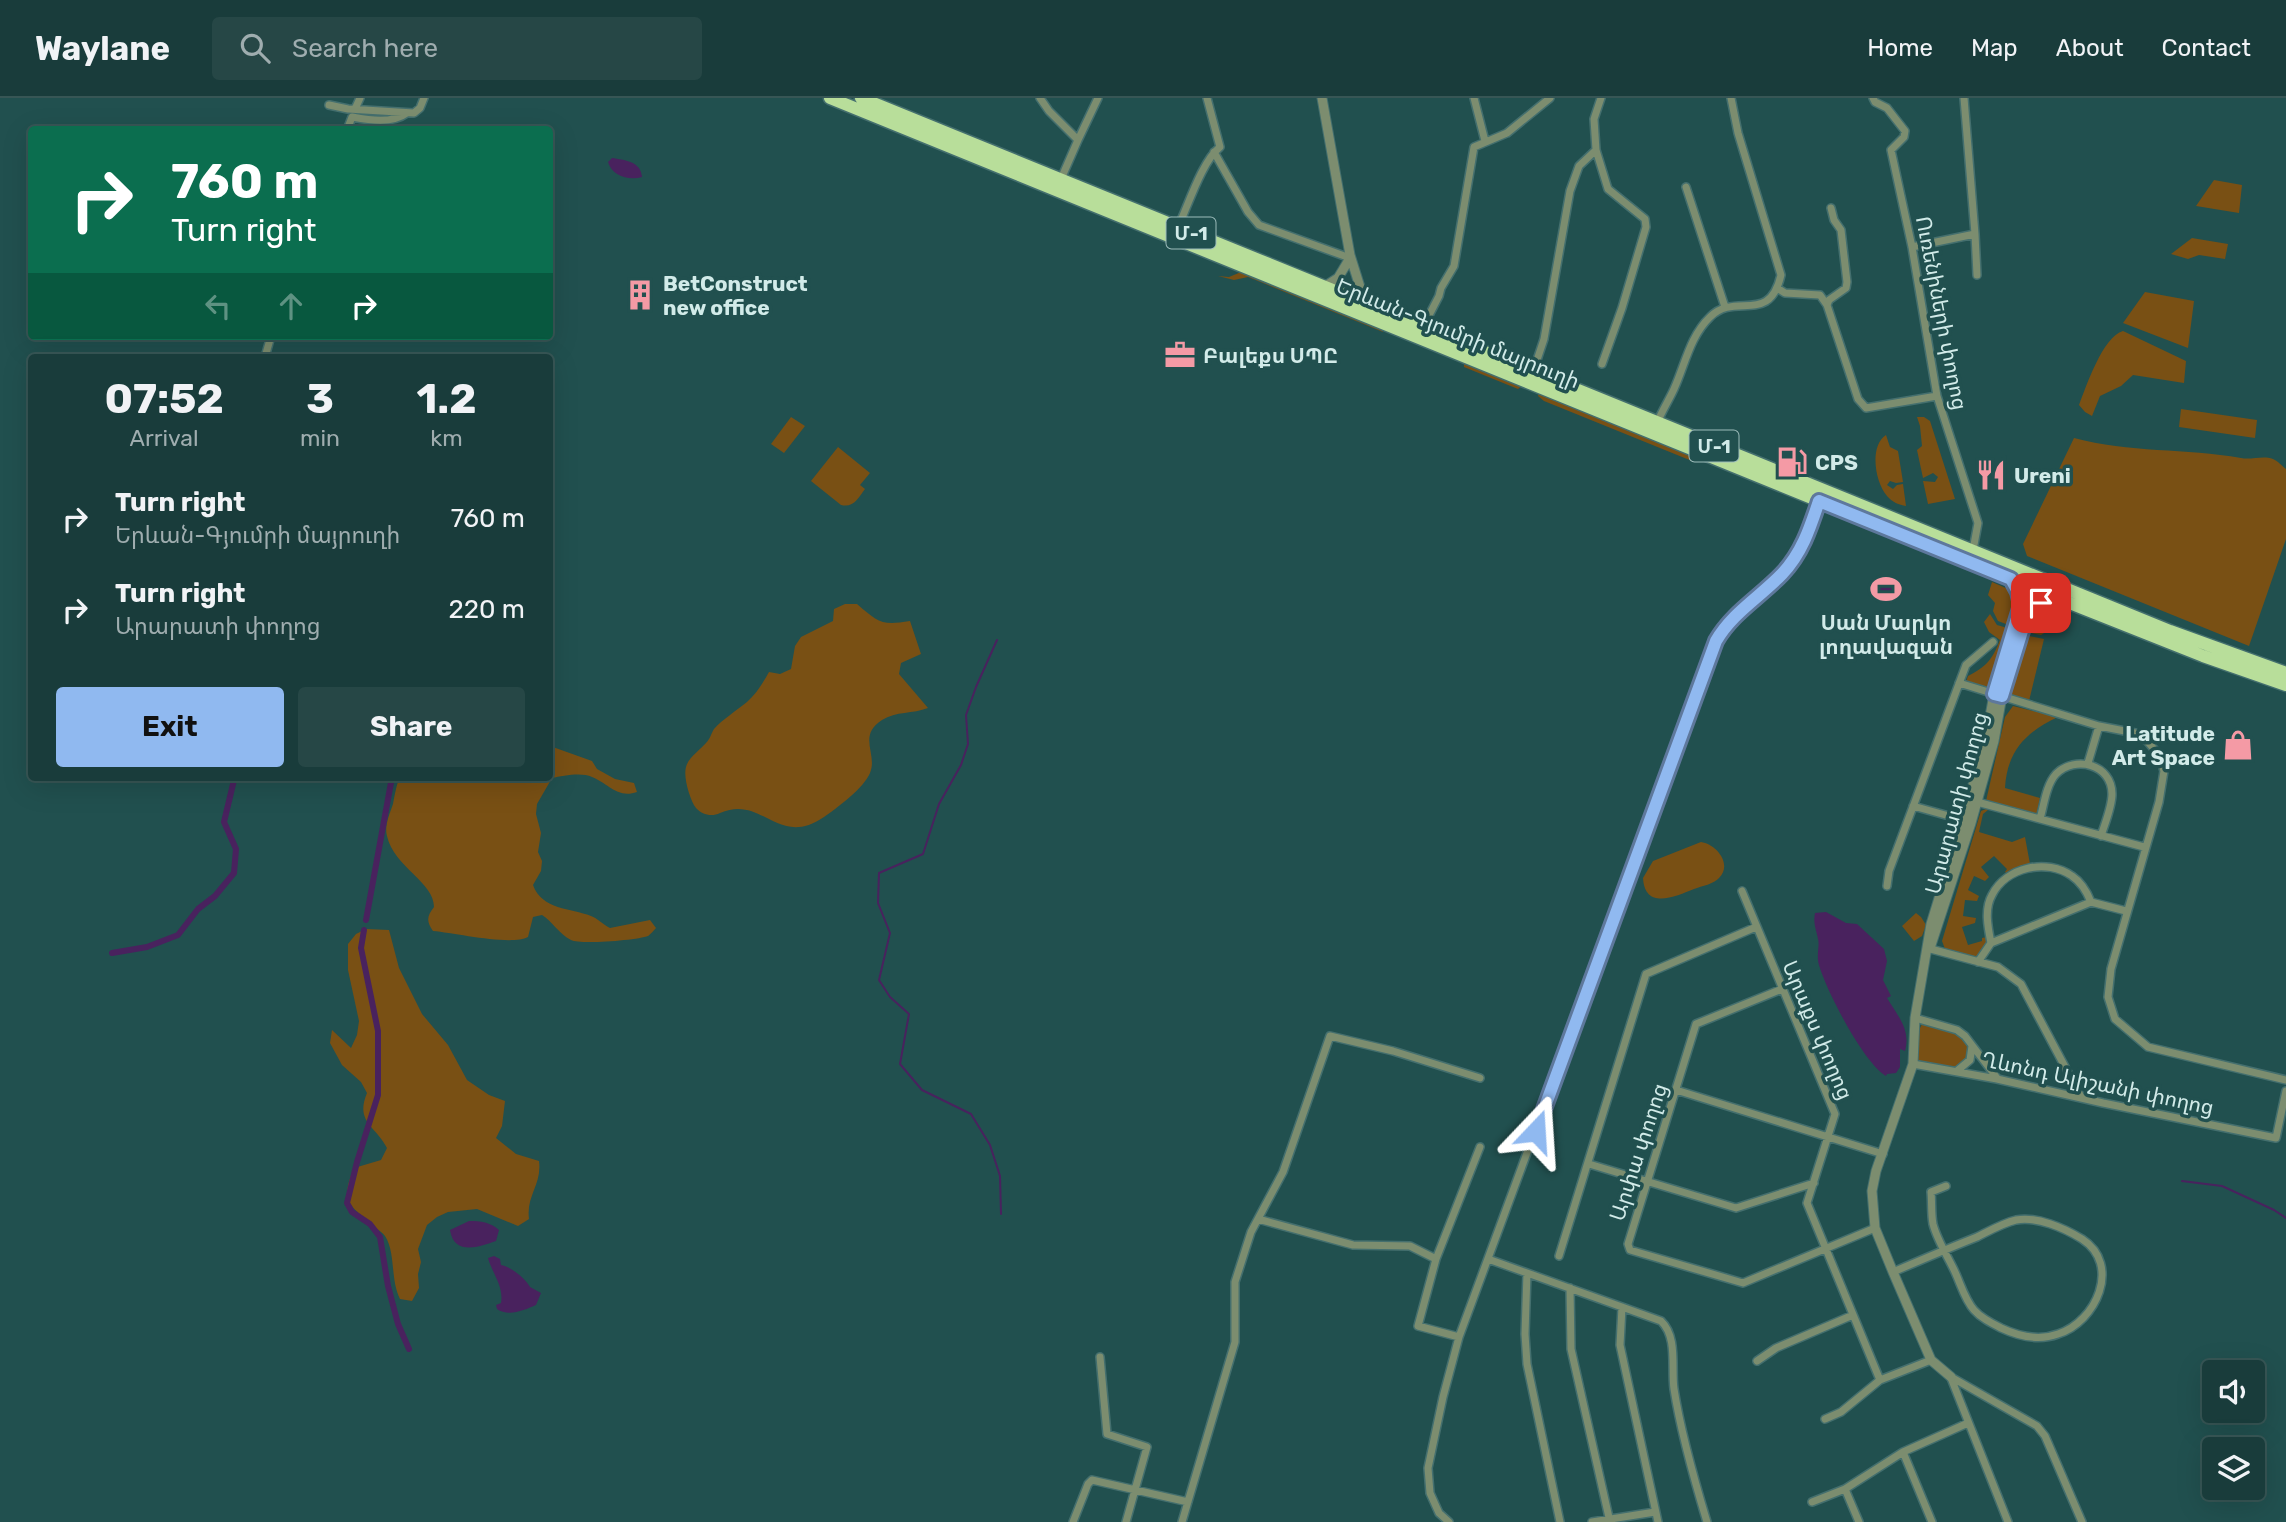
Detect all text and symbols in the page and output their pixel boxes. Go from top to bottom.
search box [212,17,702,80]
text: Waylane [35,29,170,68]
icon: search [236,29,274,67]
text: Search here [292,33,438,64]
text: Home [1867,34,1933,62]
text: Map [1971,34,2018,62]
text: About [2056,34,2124,62]
text: Contact [2162,34,2251,62]
text: 760 m [171,152,318,210]
icon: right [56,154,147,245]
text: Turn right [171,211,316,249]
street label: Ուռենիների փողոց [1911,214,1973,412]
road number: Մ-1 [1166,217,1216,248]
place label: BetConstruct new office [663,271,808,320]
street label: Երևան-Գյումրի մայրուղի [1333,273,1583,393]
building icon: BetConstruct new office [623,278,657,312]
icon: left [199,287,237,325]
icon: ahead [272,287,310,325]
icon: right [345,287,383,325]
office icon: Բալեքս ՍՊԸ [1163,338,1197,372]
place label: Բալեքս ՍՊԸ [1203,343,1338,368]
text: 07:52 [104,374,224,424]
text: 3 [306,374,334,424]
text: 1.2 [416,374,477,424]
text: Arrival [130,424,199,452]
text: min [300,424,340,452]
text: km [430,424,463,452]
road number: Մ-1 [1690,430,1738,462]
fuel station icon: CPS [1775,445,1809,479]
place label: CPS [1815,450,1858,475]
restaurant icon: Ureni [1974,458,2008,492]
place label: Ureni [2014,463,2071,488]
text: Turn right [115,487,245,518]
icon: right [56,500,94,538]
text: 760 m [451,503,525,534]
text: Երևան-Գյումրի մայրուղի [115,521,400,549]
sports icon: Սան Մարկո լողավազան [1869,572,1903,606]
pin [2011,573,2071,633]
text: Turn right [115,578,245,609]
icon: arrive [2022,584,2060,622]
icon: right [56,591,94,629]
text: 220 m [448,594,525,625]
place label: Սան Մարկո լողավազան [1819,610,1953,659]
text: Արարատի փողոց [115,612,321,640]
button: Exit [56,687,284,767]
button: Share [298,687,525,767]
street label: Արարատի փողոց [1920,709,1992,897]
place label: Latitude Art Space [2112,721,2215,770]
shop icon: Latitude Art Space [2221,728,2255,762]
street label: Արաքս փողոց [1777,957,1859,1103]
street label: Ղևոնդ Ալիշանի փողոց [1980,1046,2216,1120]
street label: Արփա փողոց [1604,1080,1672,1224]
position arrow [1499,1094,1573,1168]
map controls [2202,1360,2265,1500]
button: sound [2202,1360,2265,1423]
button: layers [2202,1437,2265,1500]

